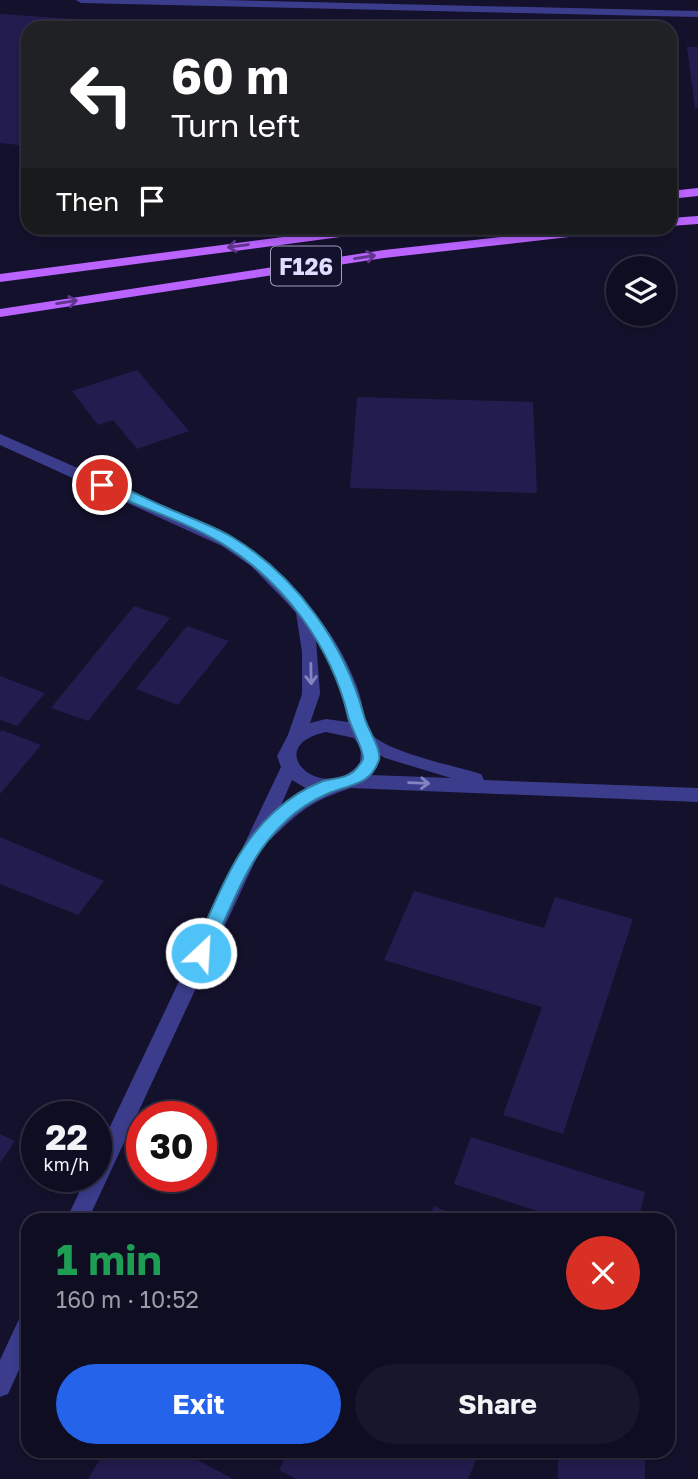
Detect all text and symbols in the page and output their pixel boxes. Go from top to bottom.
text: 60 m [171,46,289,105]
icon: left [56,49,147,140]
text: Turn left [171,106,300,144]
icon: arrive [133,182,171,220]
text: Then [56,186,119,217]
one-way arrow [227,240,249,253]
road number: F126 [271,246,341,286]
one-way arrow [353,250,376,263]
map controls [606,256,676,326]
button: layers [606,256,676,326]
one-way arrow [56,296,78,309]
pin [72,455,132,515]
icon: arrive [83,466,121,504]
one-way arrow [304,662,318,685]
one-way arrow [407,777,430,790]
position arrow [164,916,238,990]
speed limit sign: 30 [126,1101,217,1192]
text: 22 [45,1116,88,1158]
text: km/h [44,1153,89,1175]
text: 1 min [56,1234,162,1284]
button: close [566,1236,640,1310]
text: 160 m · 10:52 [56,1285,199,1313]
button: Exit [56,1364,341,1444]
button: Share [355,1364,640,1444]

